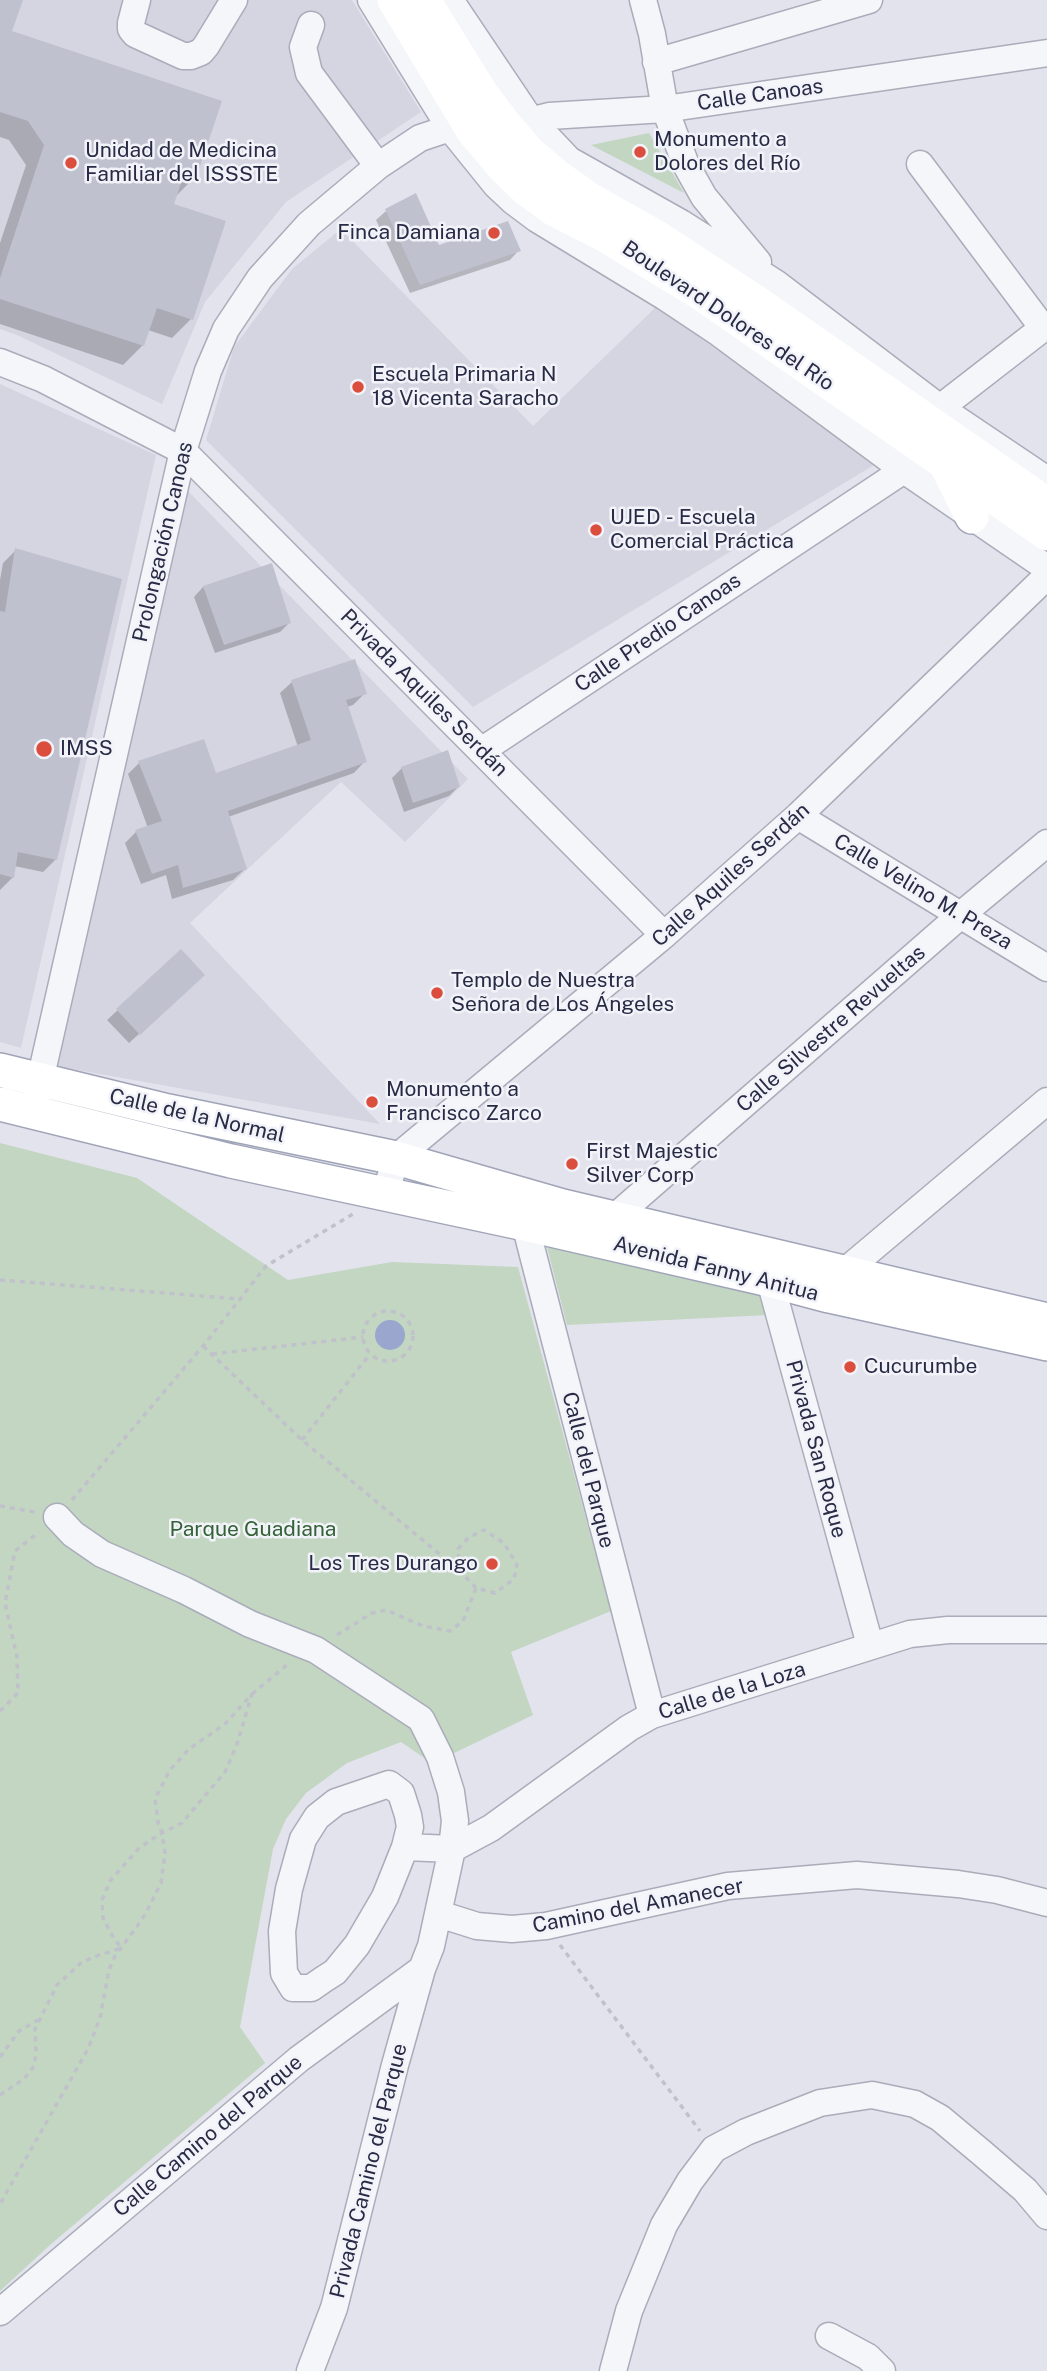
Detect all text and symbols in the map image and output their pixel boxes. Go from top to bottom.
street label: Calle Canoas [696,74,824,116]
place label: Monumento a Dolores del Río [654,127,801,177]
place label: Unidad de Medicina Familiar del ISSSTE [85,138,278,188]
marker: Monumento a Dolores del Río [632,144,648,160]
marker: Unidad de Medicina Familiar del ISSSTE [63,155,79,171]
place label: Finca Damiana [337,220,480,246]
marker: Finca Damiana [486,225,502,241]
street label: Boulevard Dolores del Río [617,236,839,396]
place label: Escuela Primaria N 18 Vicenta Saracho [372,362,559,412]
marker: Escuela Primaria N 18 Vicenta Saracho [350,379,366,395]
street label: Prolongación Canoas [128,439,198,645]
place label: UJED - Escuela Comercial Práctica [610,505,794,555]
marker: UJED - Escuela Comercial Práctica [588,522,604,538]
street label: Calle Predio Canoas [570,568,746,698]
street label: Privada Aquiles Serdán [335,604,513,782]
place label: IMSS [60,736,113,762]
marker: IMSS [34,739,54,759]
street label: Calle Aquiles Serdán [647,798,815,952]
street label: Calle Velino M. Preza [829,829,1017,955]
street label: Calle Silvestre Revueltas [731,940,931,1118]
place label: Templo de Nuestra Señora de Los Ángeles [451,968,674,1018]
marker: Templo de Nuestra Señora de Los Ángeles [429,985,445,1001]
place label: Monumento a Francisco Zarco [386,1077,542,1127]
street label: Calle de la Normal [107,1084,287,1148]
marker: Monumento a Francisco Zarco [364,1094,380,1110]
place label: First Majestic Silver Corp [586,1139,718,1189]
marker: First Majestic Silver Corp [564,1156,580,1172]
street label: Avenida Fanny Anitua [611,1231,821,1307]
place label: Cucurumbe [864,1354,977,1380]
street label: Privada San Roque [780,1357,852,1541]
marker: Cucurumbe [842,1359,858,1375]
street label: Calle del Parque [556,1389,620,1551]
park label: Parque Guadiana [170,1517,336,1543]
place label: Los Tres Durango [308,1551,478,1577]
marker: Los Tres Durango [484,1556,500,1572]
street label: Calle de la Loza [655,1657,809,1725]
street label: Camino del Amanecer [530,1873,746,1939]
street label: Privada Camino del Parque [325,2041,413,2301]
street label: Calle Camino del Parque [108,2050,308,2222]

